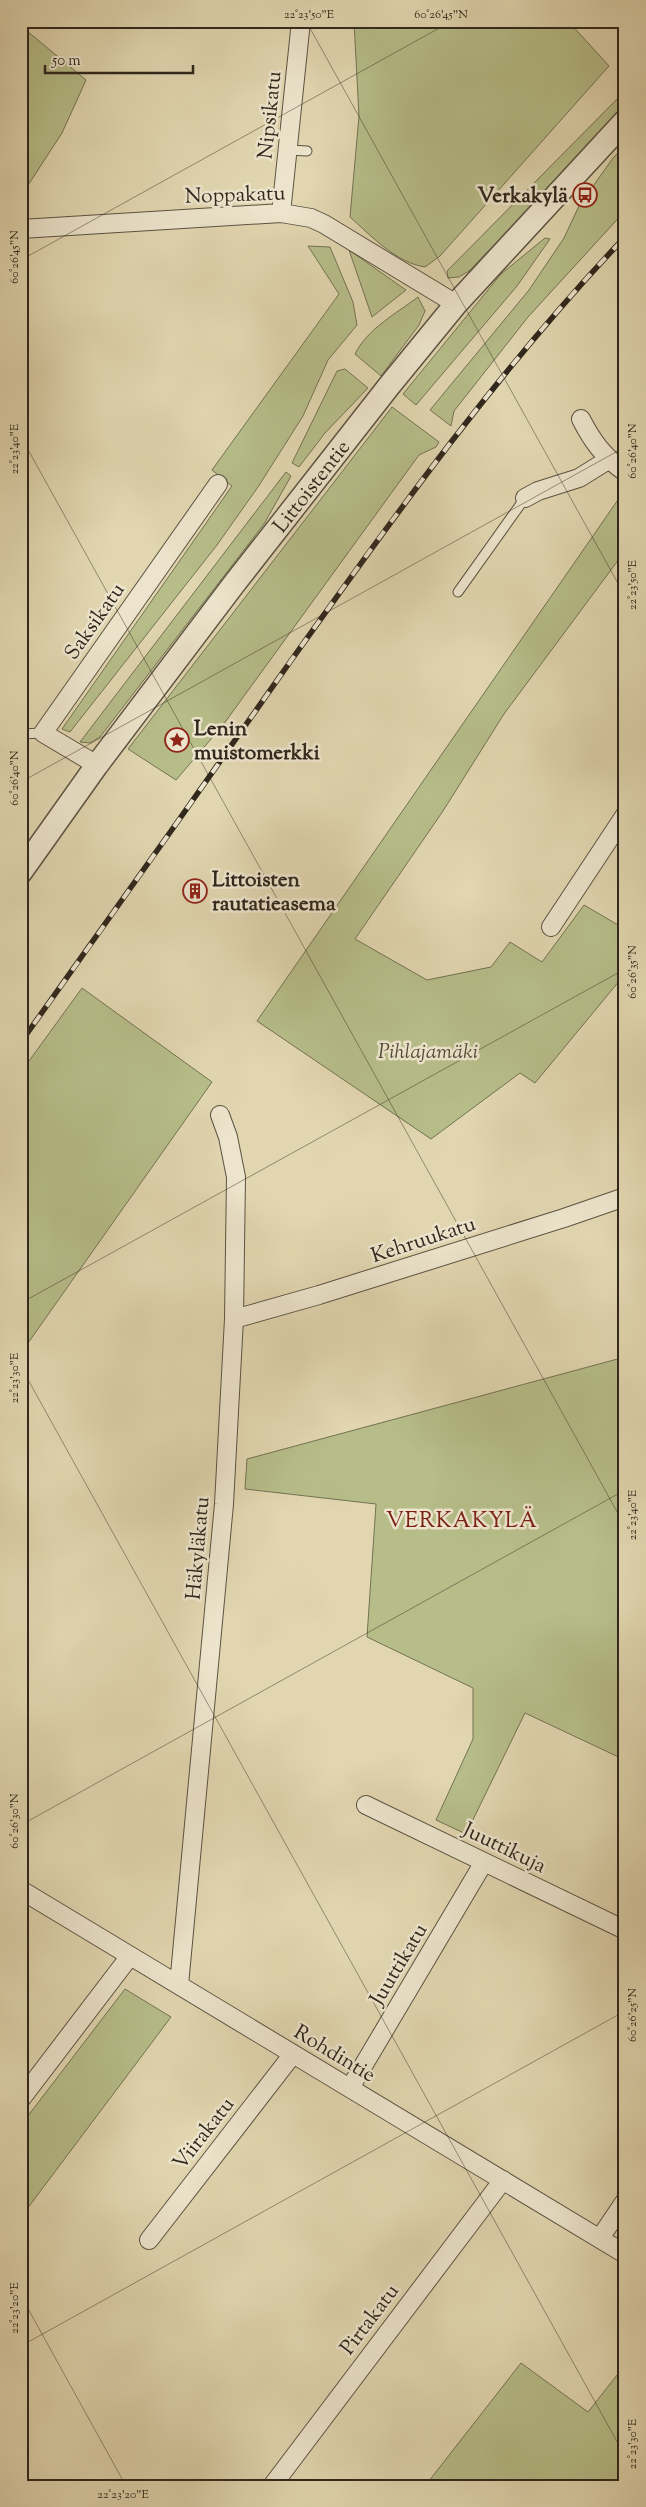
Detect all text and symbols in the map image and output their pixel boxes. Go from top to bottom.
text: 22°23'50"E [284,6,335,24]
text: 60°26'45"N [414,6,468,24]
scale bar [45,42,192,74]
text: 50 m [51,51,81,72]
street label: Nipsikatu [251,70,291,161]
street label: Noppakatu [184,179,286,213]
place label: Verkakylä [477,182,568,212]
bus stop icon: Verkakylä [572,182,598,208]
text: 60°26'45"N [6,230,24,284]
text: 22°23'40"E [6,423,24,474]
text: 60°26'40"N [624,423,642,479]
street label: Littoistentie [267,434,358,540]
text: 22°23'50"E [624,559,642,610]
street label: Saksikatu [58,577,133,667]
place label: Lenin muistomerkki [194,715,320,769]
place icon: Lenin muistomerkki [164,727,190,753]
text: 60°26'40"N [6,750,24,806]
place label: Littoisten rautatieasema [212,866,336,920]
building icon: Littoisten rautatieasema [182,878,208,904]
text: 60°26'35"N [624,945,642,999]
park label: Pihlajamäki [378,1038,478,1068]
street label: Kehruukatu [367,1210,480,1272]
text: 22°23'30"E [6,1352,24,1403]
text: 22°23'40"E [624,1489,642,1540]
street label: Häkyläkatu [180,1495,218,1601]
district label: VERKAKYLÄ [386,1506,538,1538]
text: 60°26'30"N [6,1793,24,1849]
street label: Juuttikuja [456,1815,551,1882]
street label: Juuttikatu [363,1918,436,2013]
text: 60°26'25"N [624,1988,642,2042]
street label: Rohdintie [287,2018,381,2091]
street label: Viirakatu [167,2091,243,2177]
street label: Pirtakatu [334,2278,407,2362]
text: 22°23'20"E [6,2282,24,2334]
text: 22°23'30"E [624,2418,642,2469]
text: 22°23'20"E [97,2486,149,2504]

